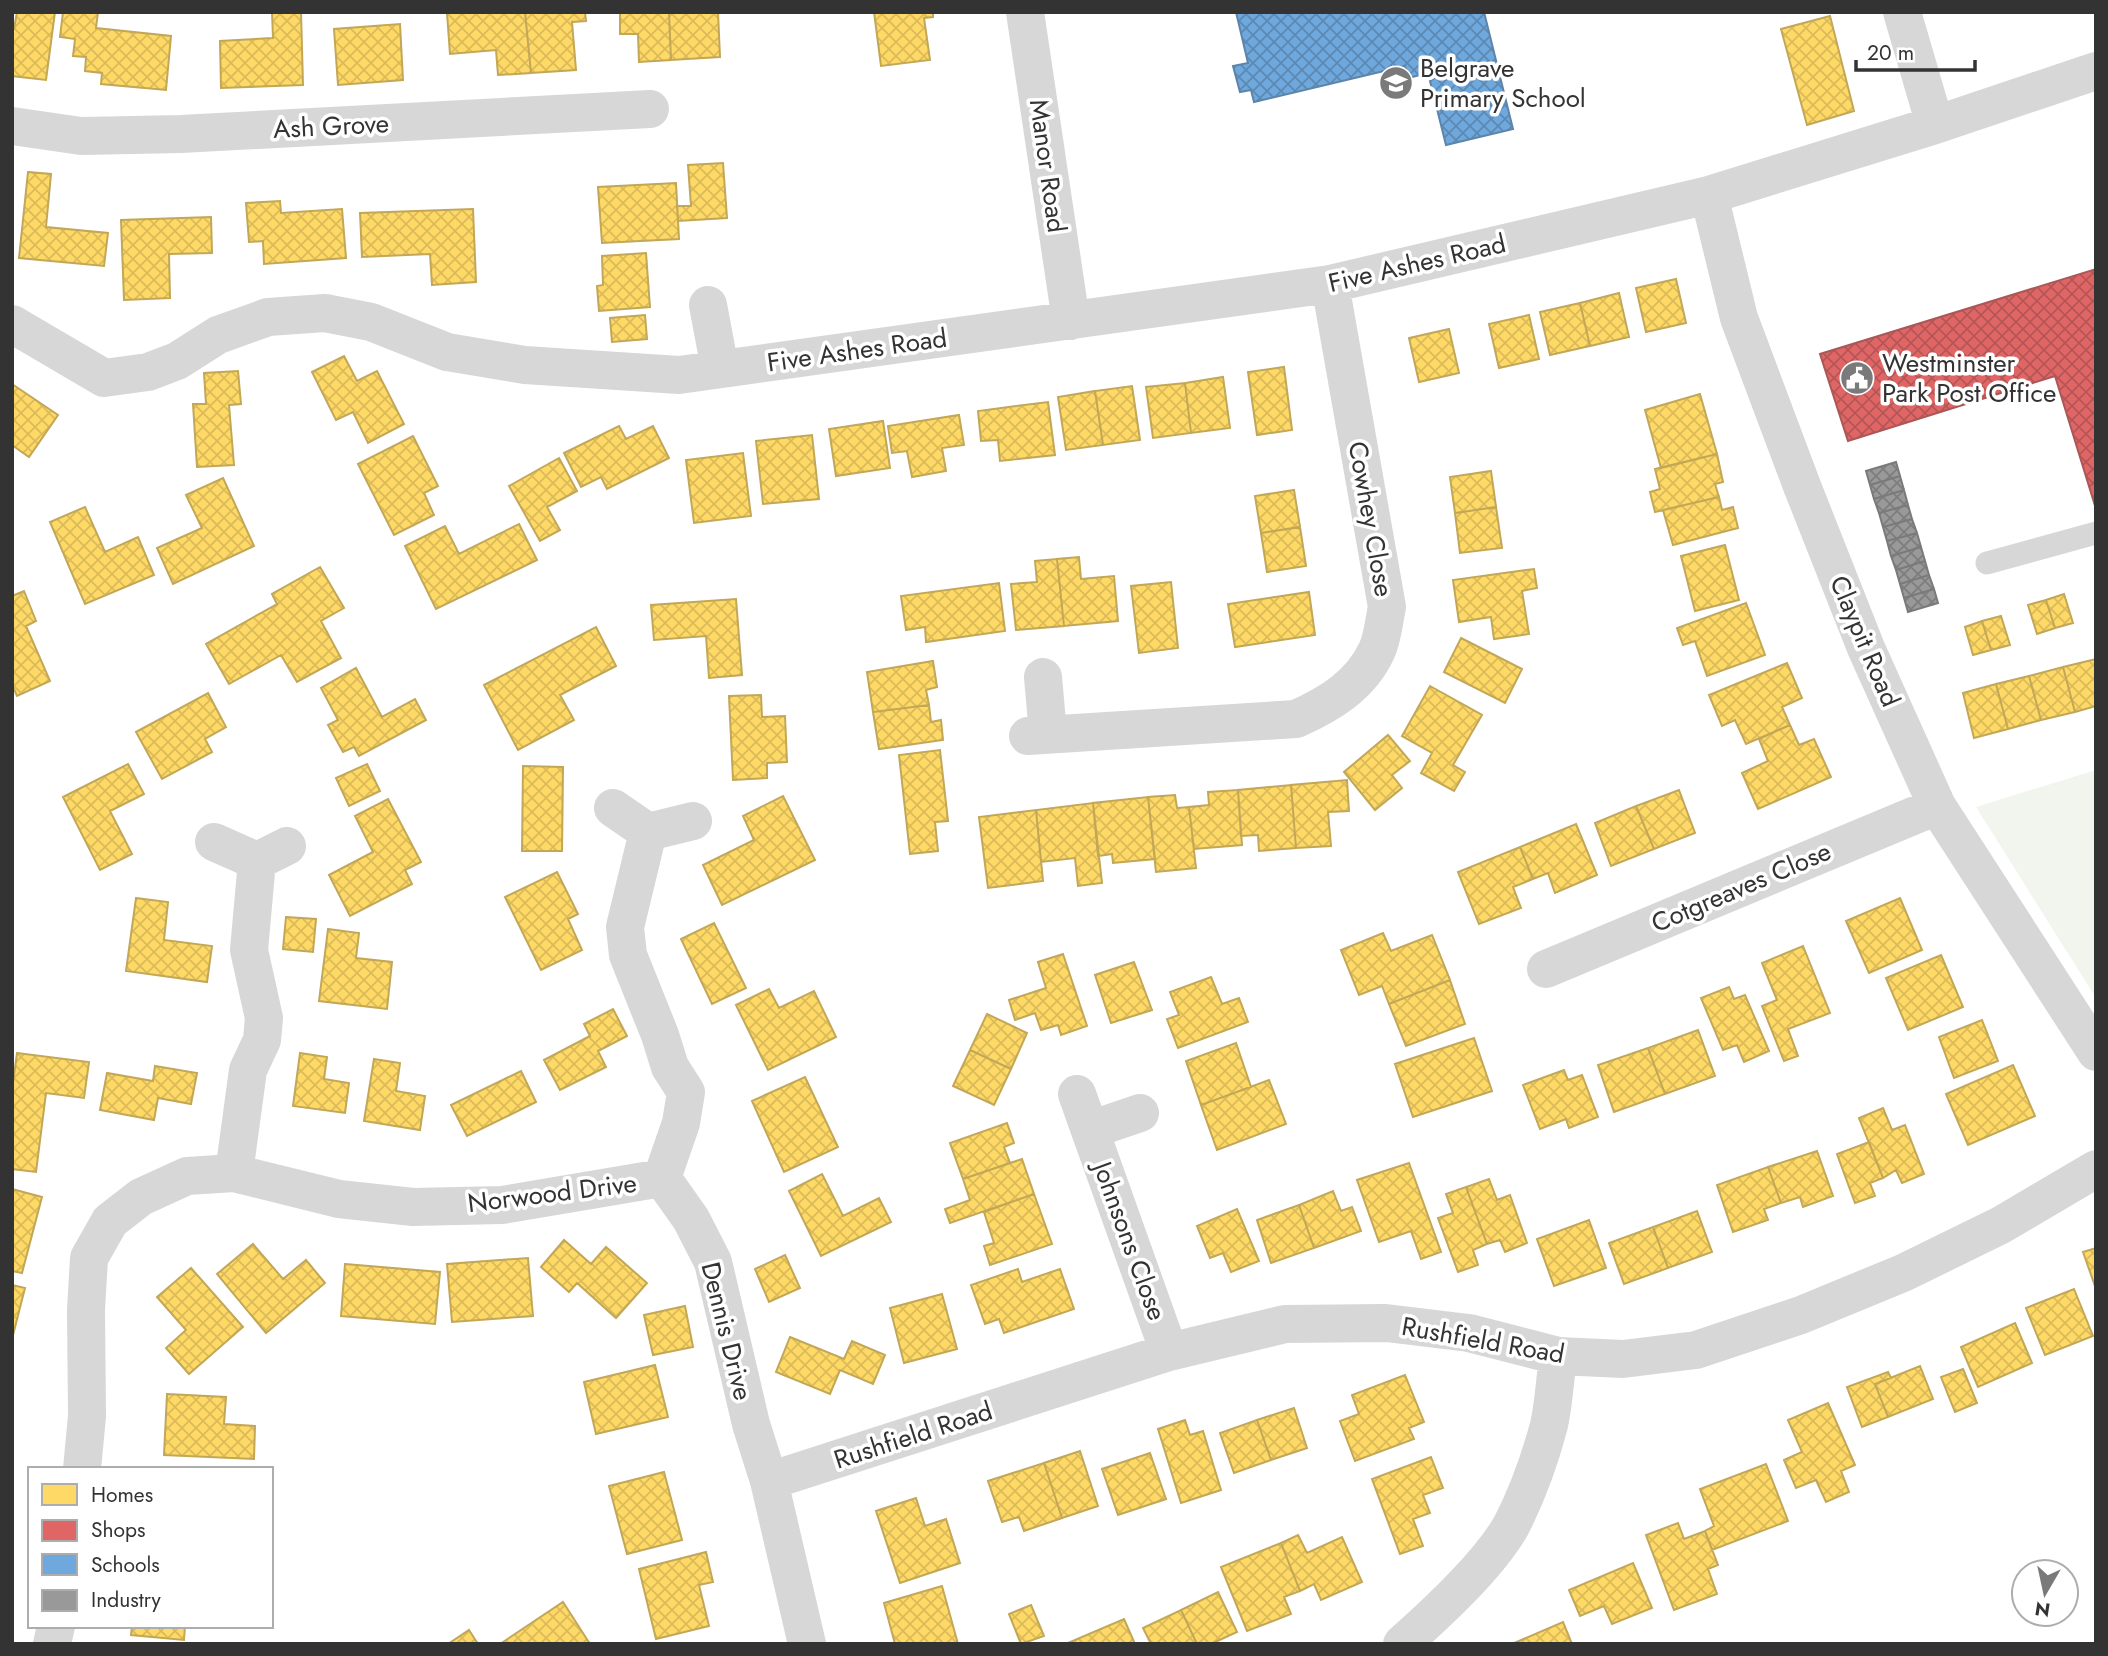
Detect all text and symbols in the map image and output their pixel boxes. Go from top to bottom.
scale bar [1856,28,1975,72]
text: 20 m [1867,38,1914,68]
place label: Belgrave Primary School [1420,49,1586,117]
school or university icon: Belgrave Primary School [1377,64,1415,102]
street label: Manor Road [1020,97,1076,235]
street label: Ash Grove [272,104,390,148]
street label: Five Ashes Road [1325,224,1509,302]
street label: Five Ashes Road [765,319,949,381]
place label: Westminster Park Post Office [1882,344,2056,412]
public building icon: Westminster Park Post Office [1838,359,1876,397]
street label: Cowhey Close [1339,438,1403,600]
street label: Claypit Road [1820,569,1910,713]
street label: Cotgreaves Close [1645,832,1837,942]
street label: Johnsons Close [1083,1154,1176,1326]
street label: Norwood Drive [465,1164,639,1222]
street label: Dennis Drive [691,1258,763,1404]
street label: Rushfield Road [1399,1307,1567,1373]
street label: Rushfield Road [829,1391,997,1479]
legend [28,1467,273,1628]
text: Homes [91,1480,153,1510]
text: Shops [91,1515,145,1545]
text: Schools [91,1550,160,1580]
north arrow [2010,1558,2080,1628]
text: Industry [91,1585,162,1615]
text: N [2033,1595,2052,1624]

